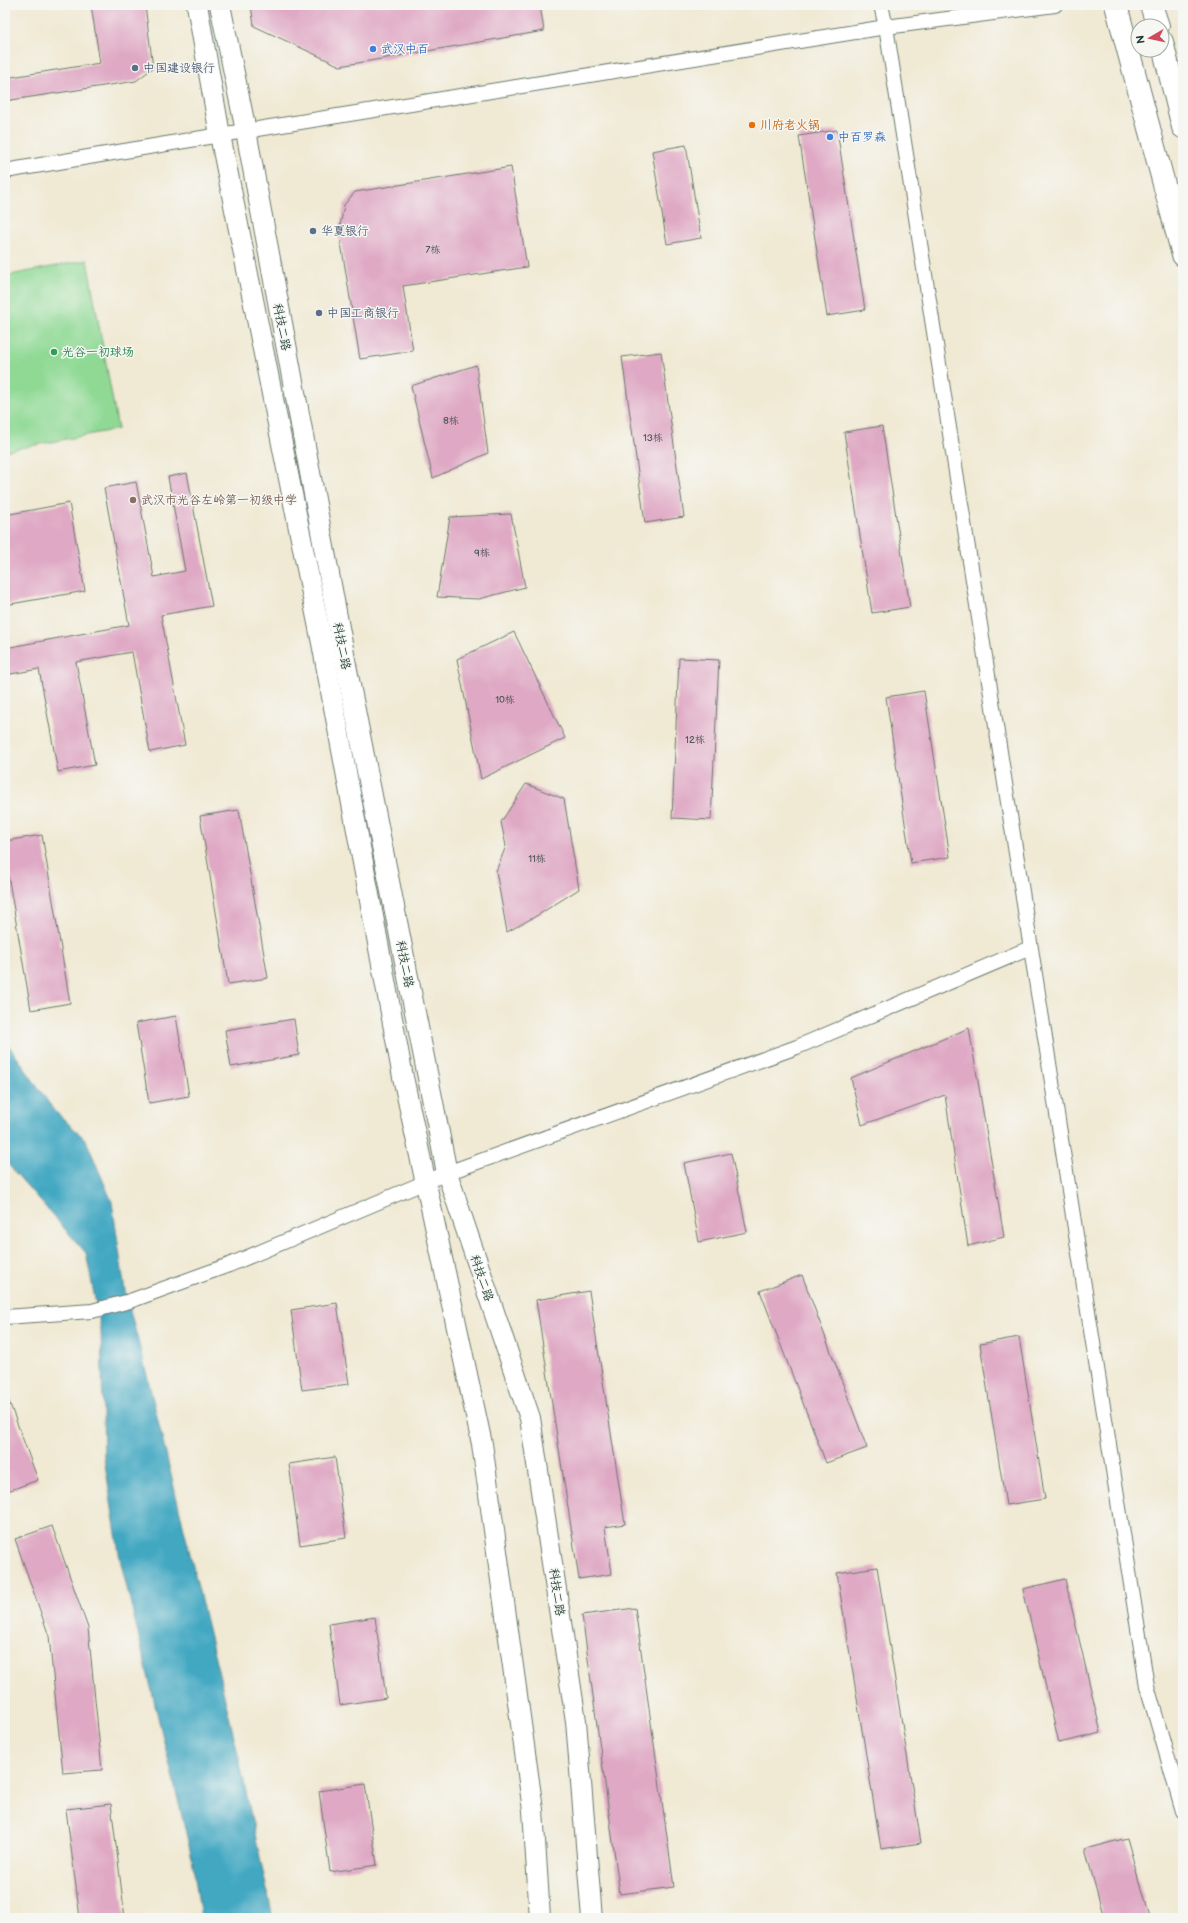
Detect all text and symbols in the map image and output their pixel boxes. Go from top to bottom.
north arrow [1130,18,1170,58]
text: N [1134,34,1148,45]
place label: 武汉中百 [381,42,429,57]
marker: 武汉中百 [368,44,378,54]
place label: 中国建设银行 [143,61,215,76]
marker: 中国建设银行 [130,63,140,73]
place label: 川府老火锅 [760,118,820,133]
marker: 川府老火锅 [747,120,757,130]
place label: 中百罗森 [838,130,886,145]
marker: 中百罗森 [825,132,835,142]
place label: 华夏银行 [321,224,369,239]
marker: 华夏银行 [308,226,318,236]
house number: 7栋 [426,244,440,256]
street label: 科技二路 [270,302,293,352]
place label: 中国工商银行 [327,306,399,321]
marker: 中国工商银行 [314,308,324,318]
place label: 光谷一初球场 [62,345,134,360]
marker: 光谷一初球场 [49,347,59,357]
house number: 8栋 [443,415,459,427]
house number: 13栋 [643,432,663,444]
place label: 武汉市光谷左岭第一初级中学 [141,493,297,508]
marker: 武汉市光谷左岭第一初级中学 [128,495,138,505]
house number: 9栋 [474,547,490,559]
street label: 科技二路 [330,621,353,671]
house number: 10栋 [495,694,515,706]
house number: 12栋 [685,734,705,746]
house number: 11栋 [528,853,546,865]
street label: 科技二路 [393,939,416,989]
street label: 科技二路 [467,1253,496,1303]
street label: 科技二路 [546,1567,567,1617]

